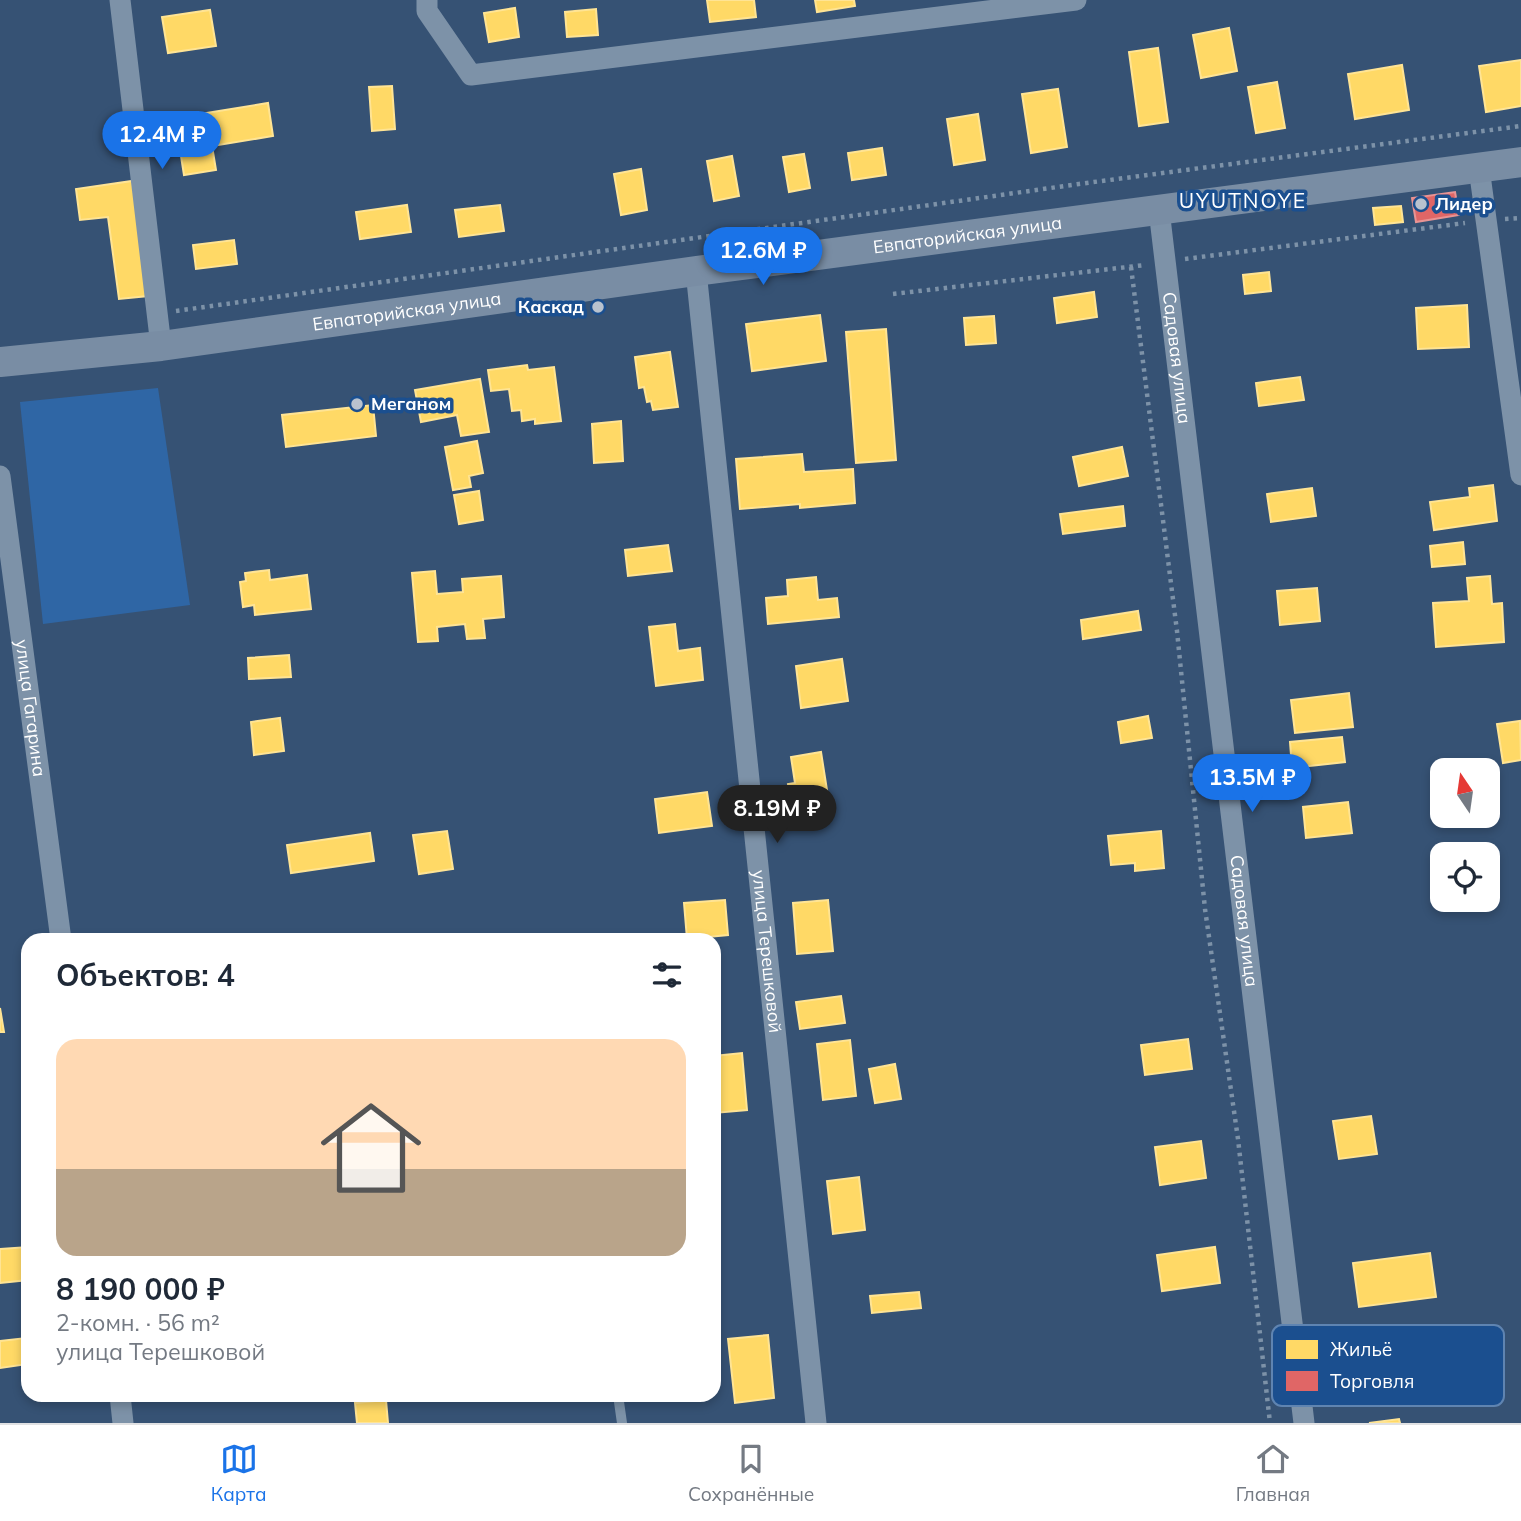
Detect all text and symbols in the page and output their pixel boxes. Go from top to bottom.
pin: 12.4M ₽ [97,111,227,171]
text: 12.4M ₽ [118,119,206,148]
district label: UYUTNOYE [1179,187,1307,213]
place label: Лидер [1435,192,1493,215]
marker: Лидер [1413,196,1429,212]
street label: Евпаторийская улица [872,211,1063,258]
pin: 12.6M ₽ [698,228,828,287]
text: 12.6M ₽ [719,235,807,264]
street label: Евпаторийская улица [311,286,503,336]
street label: Садовая улица [1158,291,1196,425]
place label: Каскад [518,295,585,318]
marker: Каскад [590,299,606,315]
place label: Меганом [371,392,451,415]
marker: Меганом [349,396,365,412]
street label: улица Гагарина [11,638,51,778]
pin: 13.5M ₽ [1187,754,1317,814]
north arrow [1430,758,1500,828]
map controls [1430,758,1500,912]
text: 13.5M ₽ [1208,762,1296,791]
pin: 8.19M ₽ [712,786,842,845]
text: 8.19M ₽ [733,793,821,822]
button: locate [1430,842,1500,912]
street label: Садовая улица [1225,854,1264,988]
street label: улица Терешковой [747,869,787,1034]
text: Объектов: 4 [56,956,235,994]
icon: filters [648,956,686,994]
icon: home [308,1085,434,1211]
text: 8 190 000 ₽ [56,1270,225,1308]
text: 2-комн. · 56 m² [56,1308,220,1337]
legend [1272,1325,1504,1406]
text: улица Терешковой [56,1337,265,1366]
text: Жильё [1330,1337,1392,1361]
text: Торговля [1330,1369,1414,1393]
tab: Карта [211,1440,267,1506]
tab: Сохранённые [688,1440,814,1506]
tab: Главная [1236,1440,1310,1506]

